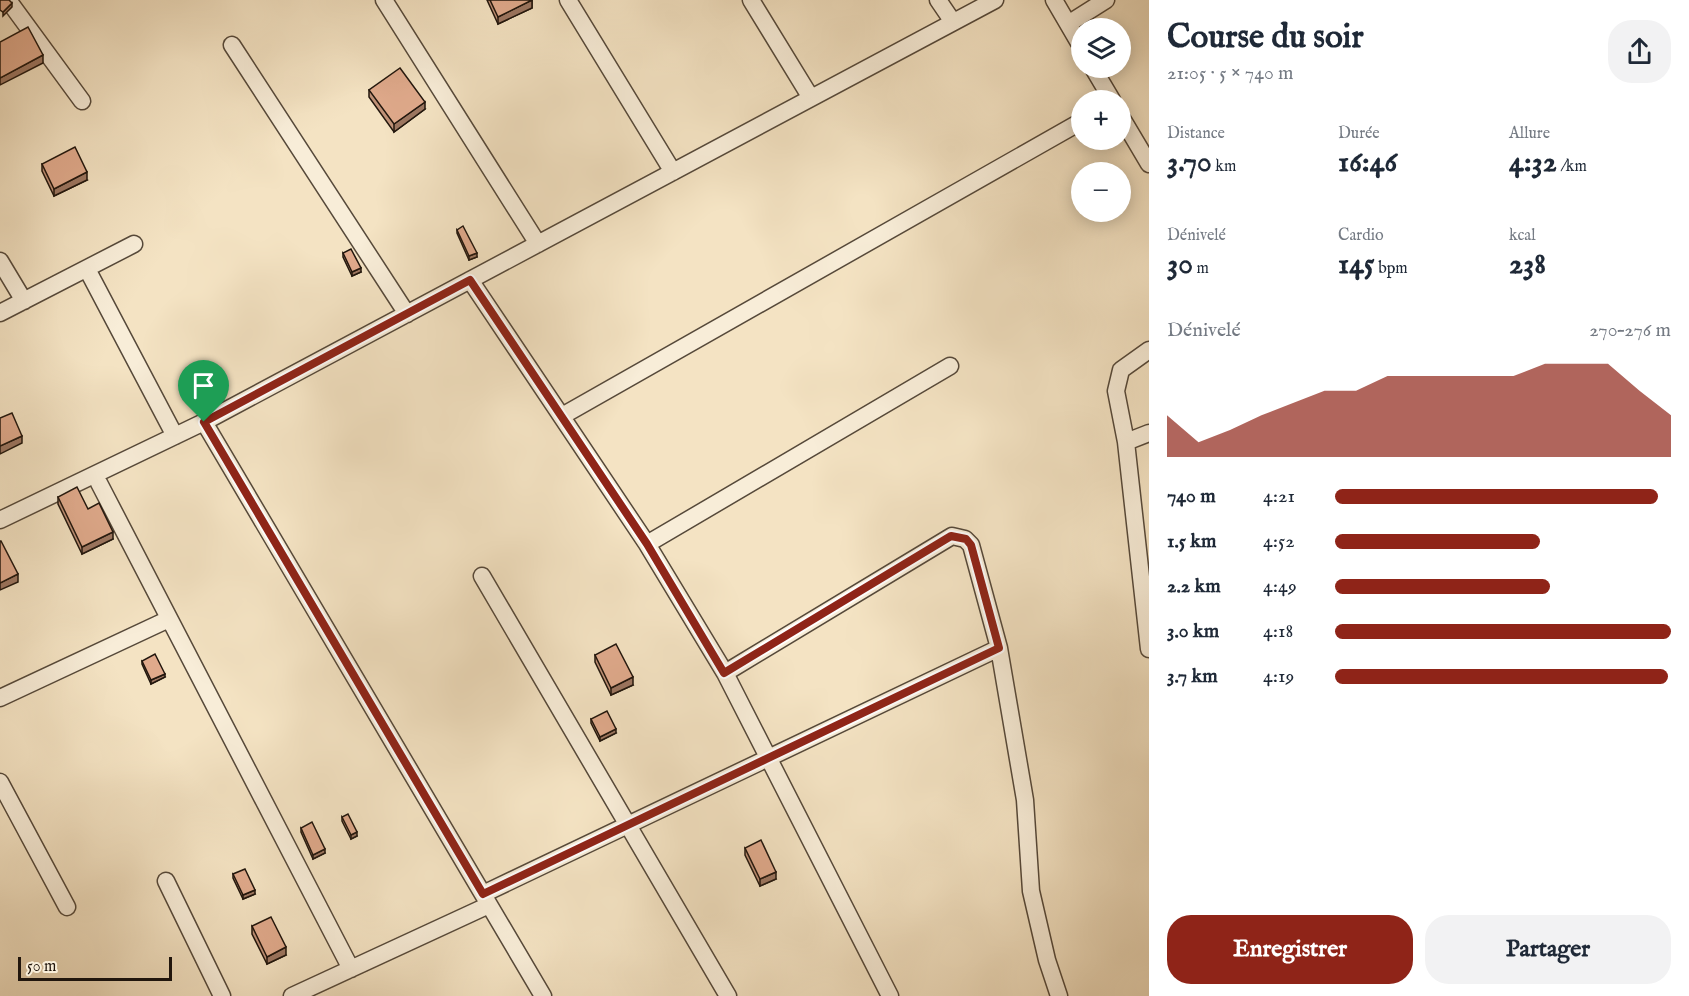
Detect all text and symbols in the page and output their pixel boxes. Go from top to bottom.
text: Course du soir [1167,17,1364,59]
map controls [1071,18,1131,222]
button: layers [1071,18,1131,78]
button: share [1608,20,1671,83]
text: 21:05 · 5 × 740 m [1167,61,1294,86]
button: + [1071,90,1131,150]
text: Distance [1167,124,1225,144]
text: Durée [1338,124,1380,144]
text: Allure [1509,124,1550,144]
text: 3.70 [1167,144,1212,182]
text: 16:46 [1338,144,1397,182]
text: 4:32 [1509,144,1557,182]
text: km [1212,157,1236,177]
text: /km [1557,157,1587,177]
button: − [1071,162,1131,222]
text: Dénivelé [1167,226,1226,246]
text: Cardio [1338,226,1384,246]
text: kcal [1509,226,1536,246]
text: 30 [1167,246,1193,284]
text: 145 [1338,246,1375,284]
text: 238 [1509,246,1546,284]
text: m [1193,259,1209,279]
text: bpm [1375,259,1408,279]
text: Dénivelé [1167,318,1241,343]
text: 270–276 m [1589,318,1671,343]
pin [178,360,229,422]
icon: arrive [187,369,220,402]
text: 740 m [1167,484,1216,509]
text: 4:21 [1263,484,1295,509]
text: 1.5 km [1167,529,1217,554]
text: 4:52 [1263,529,1295,554]
text: 2.2 km [1167,574,1221,599]
text: 4:49 [1263,574,1297,599]
text: 3.0 km [1167,619,1219,644]
text: 4:18 [1263,619,1293,644]
text: 3.7 km [1167,664,1218,689]
text: 4:19 [1263,664,1294,689]
button: Enregistrer [1167,915,1413,984]
button: Partager [1425,915,1671,984]
scale bar [18,954,172,982]
text: 50 m [27,957,56,977]

